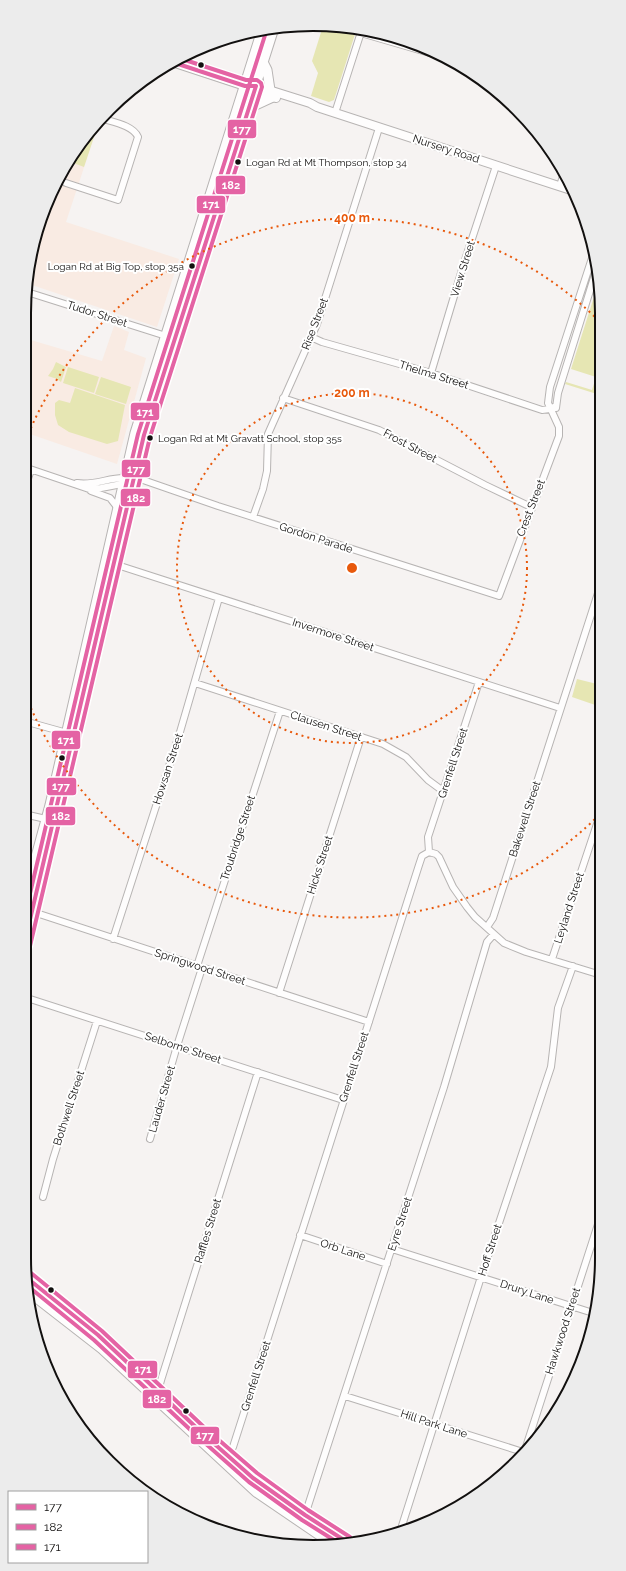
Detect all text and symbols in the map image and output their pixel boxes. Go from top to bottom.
unlabelled marker [196,60,206,70]
line badge: 177 [227,119,257,139]
text: 177 [233,123,252,136]
street label: Nursery Road [411,132,481,166]
marker: Logan Rd at Mt Thompson, stop 34 [233,157,243,167]
place label: Logan Rd at Mt Thompson, stop 34 [246,157,407,168]
line badge: 182 [215,175,246,195]
text: 182 [222,179,240,192]
line badge: 171 [196,195,226,214]
text: 171 [202,198,220,211]
text: 400 m [334,211,370,225]
street label: View Street [448,239,478,299]
place label: Logan Rd at Big Top, stop 35a [48,261,184,272]
marker: Logan Rd at Big Top, stop 35a [187,261,197,271]
street label: Rise Street [299,296,331,352]
street label: Tudor Street [65,298,129,330]
street label: Thelma Street [398,358,471,392]
text: 200 m [334,386,370,400]
line badge: 171 [130,402,160,421]
text: 171 [136,406,154,419]
street label: Frost Street [381,427,439,466]
marker: Logan Rd at Mt Gravatt School, stop 35s [145,433,155,443]
place label: Logan Rd at Mt Gravatt School, stop 35s [158,433,342,444]
line badge: 177 [121,459,151,478]
text: 177 [127,463,146,476]
street label: Crest Street [514,477,548,538]
line badge: 182 [120,488,151,507]
text: 182 [127,492,145,505]
street label: Gordon Parade [278,520,355,556]
centre of rings [345,561,359,575]
street label: Invermore Street [291,616,376,654]
street label: Clausen Street [289,708,364,744]
street label: Grenfell Street [436,726,471,800]
line badge: 171 [51,730,81,750]
street label: Howsan Street [150,731,186,806]
text: 171 [57,734,75,747]
unlabelled marker [57,753,67,763]
line badge: 177 [46,777,77,796]
street label: Bakewell Street [507,779,544,859]
text: 177 [52,780,71,793]
street label: Troubridge Street [218,793,258,882]
line badge: 182 [45,806,76,826]
text: 182 [52,810,70,823]
street label: Hicks Street [304,834,336,896]
street label: Leyland Street [551,870,587,945]
street label: Springwood Street [153,946,247,988]
street label: Selborne Street [143,1030,223,1067]
street label: Grenfell Street [337,1030,372,1104]
street label: Lauder Street [146,1064,178,1134]
street label: Bothwell Street [51,1069,87,1147]
street label: Eyre Street [385,1195,415,1253]
street label: Raffles Street [192,1197,224,1265]
street label: Hoff Street [475,1222,505,1278]
street label: Orb Lane [319,1237,368,1264]
street label: Drury Lane [498,1277,556,1307]
unlabelled marker [46,1285,56,1295]
street label: Hawkwood Street [543,1286,583,1376]
street label: Grenfell Street [239,1339,274,1413]
line badge: 171 [127,1360,158,1379]
text: 171 [134,1363,152,1376]
line badge: 182 [142,1389,172,1409]
text: 182 [148,1393,166,1406]
unlabelled marker [181,1406,191,1416]
street label: Hill Park Lane [399,1407,470,1441]
line badge: 177 [190,1426,220,1445]
text: 177 [196,1429,215,1442]
legend [8,1491,148,1563]
text: 177 [44,1500,62,1514]
text: 182 [44,1520,63,1534]
text: 171 [44,1540,61,1554]

